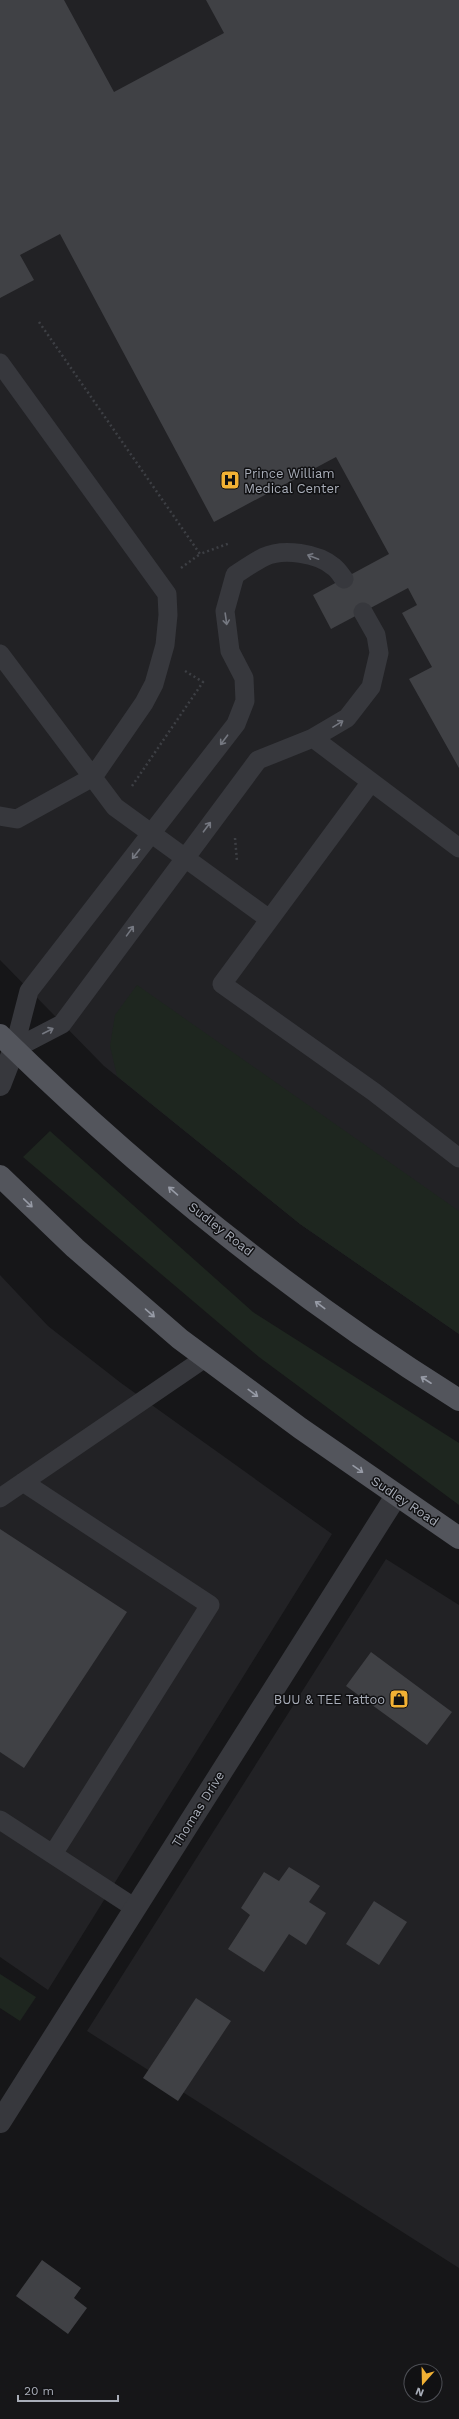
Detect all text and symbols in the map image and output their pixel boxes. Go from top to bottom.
place label: Prince William Medical Center [244,466,339,496]
hospital icon: Prince William Medical Center [219,469,241,491]
one-way arrow [307,553,319,561]
one-way arrow [222,612,230,625]
one-way arrow [332,720,343,728]
one-way arrow [219,734,228,745]
one-way arrow [203,821,211,832]
one-way arrow [131,848,140,859]
one-way arrow [126,926,134,937]
one-way arrow [42,1027,54,1034]
one-way arrow [168,1186,178,1195]
one-way arrow [23,1198,33,1208]
street label: Sudley Road [186,1199,256,1259]
one-way arrow [314,1301,325,1309]
one-way arrow [145,1309,155,1318]
one-way arrow [420,1375,432,1383]
one-way arrow [247,1389,258,1397]
one-way arrow [352,1465,363,1473]
street label: Sudley Road [368,1473,442,1529]
shop icon: BUU & TEE Tattoo [388,1688,410,1710]
place label: BUU & TEE Tattoo [274,1692,385,1707]
street label: Thomas Drive [169,1768,227,1850]
north arrow [403,2363,443,2403]
scale bar [18,2377,118,2403]
text: 20 m [24,2384,54,2398]
text: N [414,2384,426,2399]

